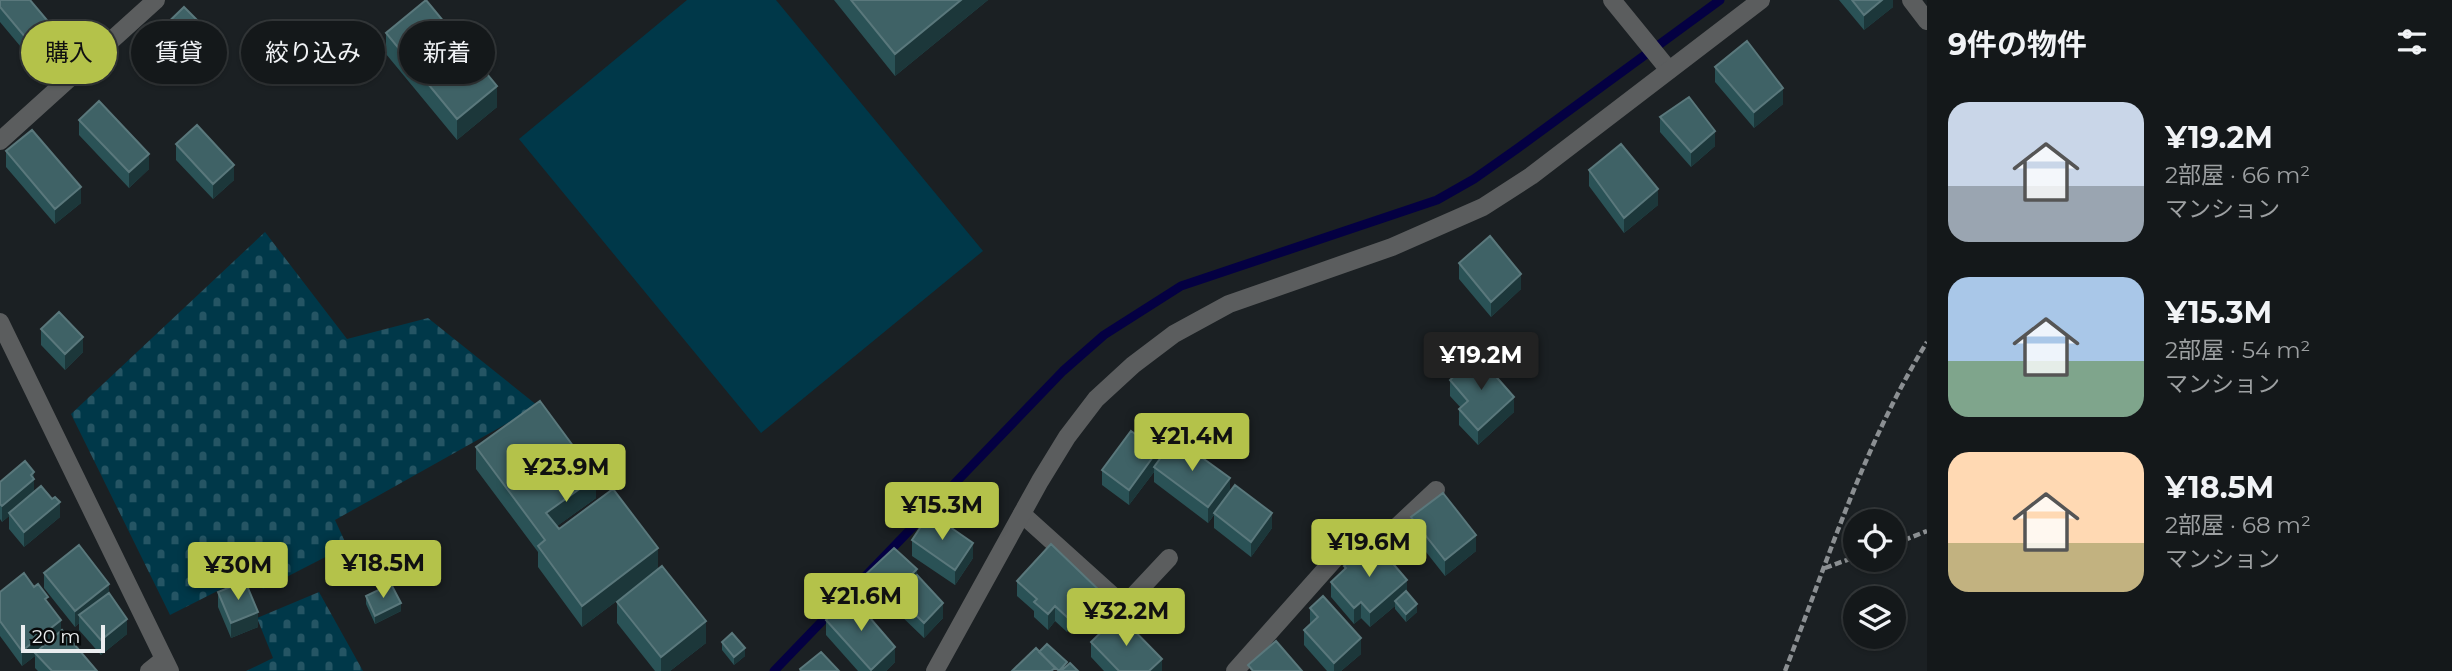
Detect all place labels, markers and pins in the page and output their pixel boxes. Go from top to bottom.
pin: ¥19.2M [1424,332,1538,392]
pin: ¥21.4M [1135,414,1249,473]
pin: ¥23.9M [509,444,623,504]
pin: ¥15.3M [885,482,999,542]
pin: ¥19.6M [1312,520,1426,579]
pin: ¥18.5M [326,540,440,600]
pin: ¥30M [197,542,279,602]
pin: ¥21.6M [804,574,918,633]
pin: ¥32.2M [1069,588,1183,648]

